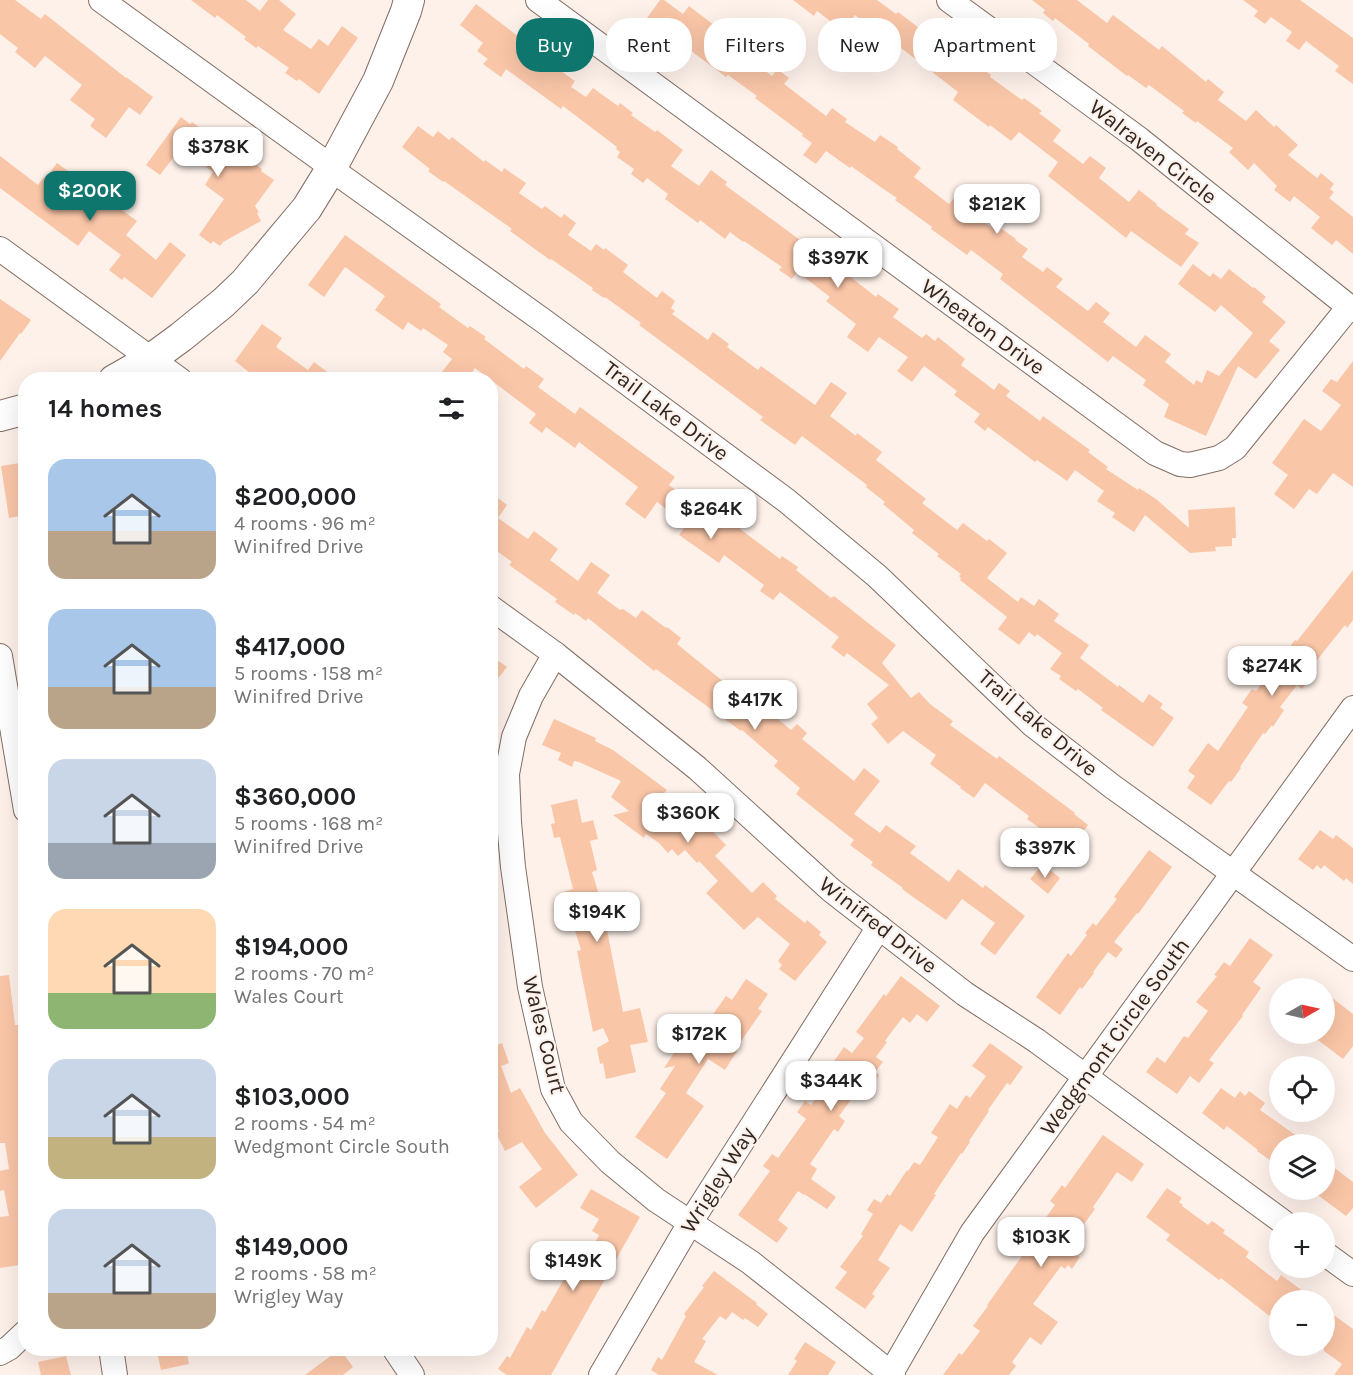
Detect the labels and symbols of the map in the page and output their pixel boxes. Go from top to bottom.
street label: Walraven Circle [1084,94,1222,210]
pin: $378K [176,127,260,178]
pin: $200K [48,171,132,222]
pin: $212K [955,184,1039,235]
pin: $397K [796,238,880,289]
street label: Wheaton Drive [916,273,1050,381]
street label: Trail Lake Drive [598,355,734,467]
pin: $264K [669,489,753,540]
pin: $274K [1230,646,1314,697]
street label: Trail Lake Drive [973,664,1103,782]
pin: $417K [713,680,797,731]
pin: $360K [646,793,730,844]
pin: $397K [1003,828,1087,879]
street label: Winifred Drive [814,871,942,979]
pin: $194K [555,892,639,943]
street label: Wedgmont Circle South [1035,933,1195,1141]
street label: Wales Court [517,973,571,1097]
north arrow [1269,978,1335,1044]
pin: $172K [657,1014,741,1065]
pin: $344K [789,1061,873,1112]
street label: Wrigley Way [675,1122,761,1238]
pin: $103K [999,1217,1083,1268]
pin: $149K [531,1241,615,1292]

